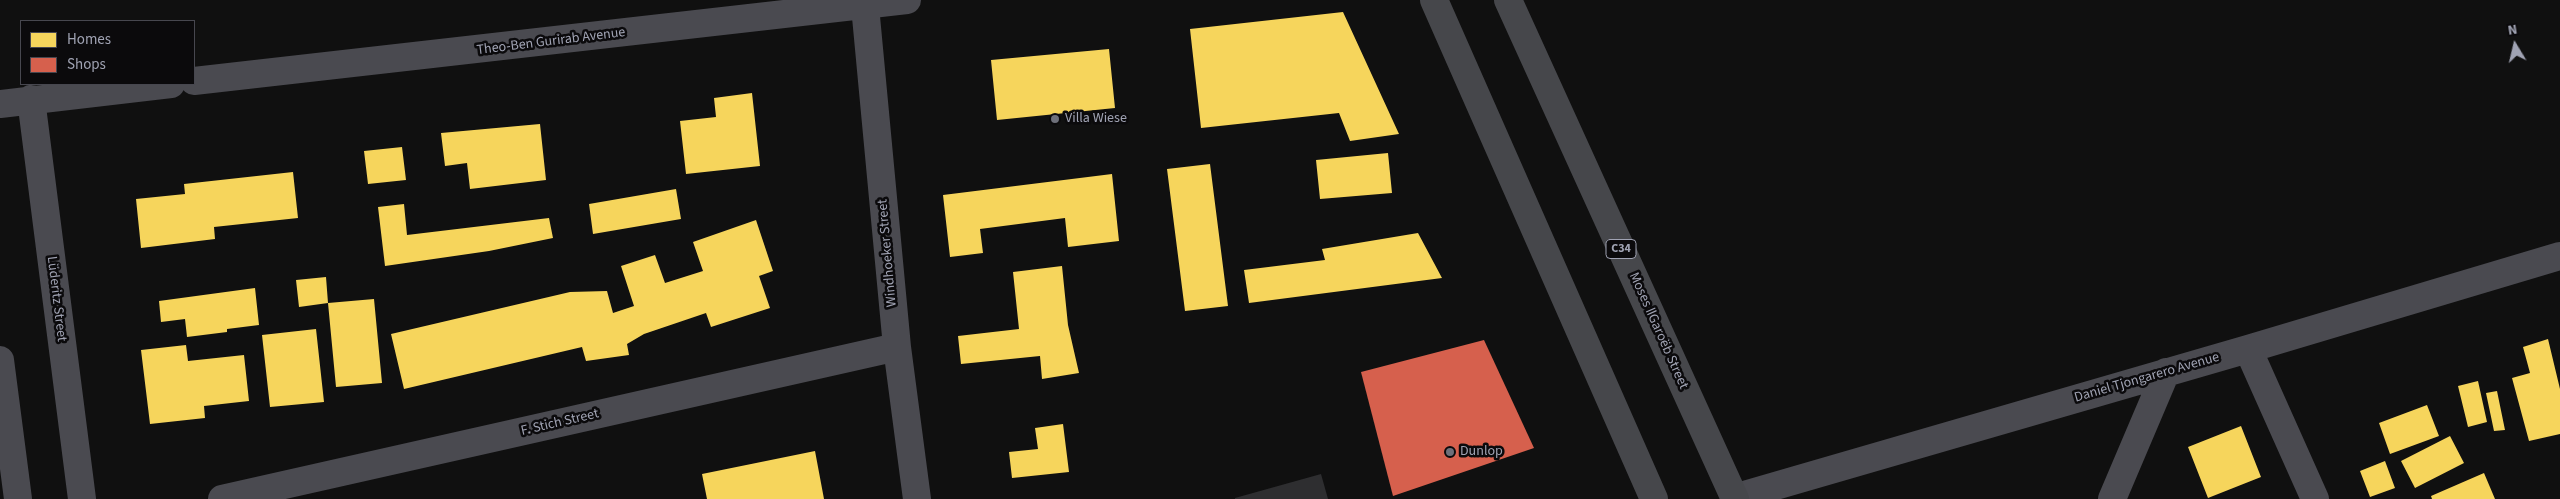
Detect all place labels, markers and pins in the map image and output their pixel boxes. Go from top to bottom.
place label: Villa Wiese [1065,111,1127,127]
marker: Villa Wiese [1049,113,1061,125]
place label: Dunlop [1460,444,1503,460]
marker: Dunlop [1444,446,1456,458]

